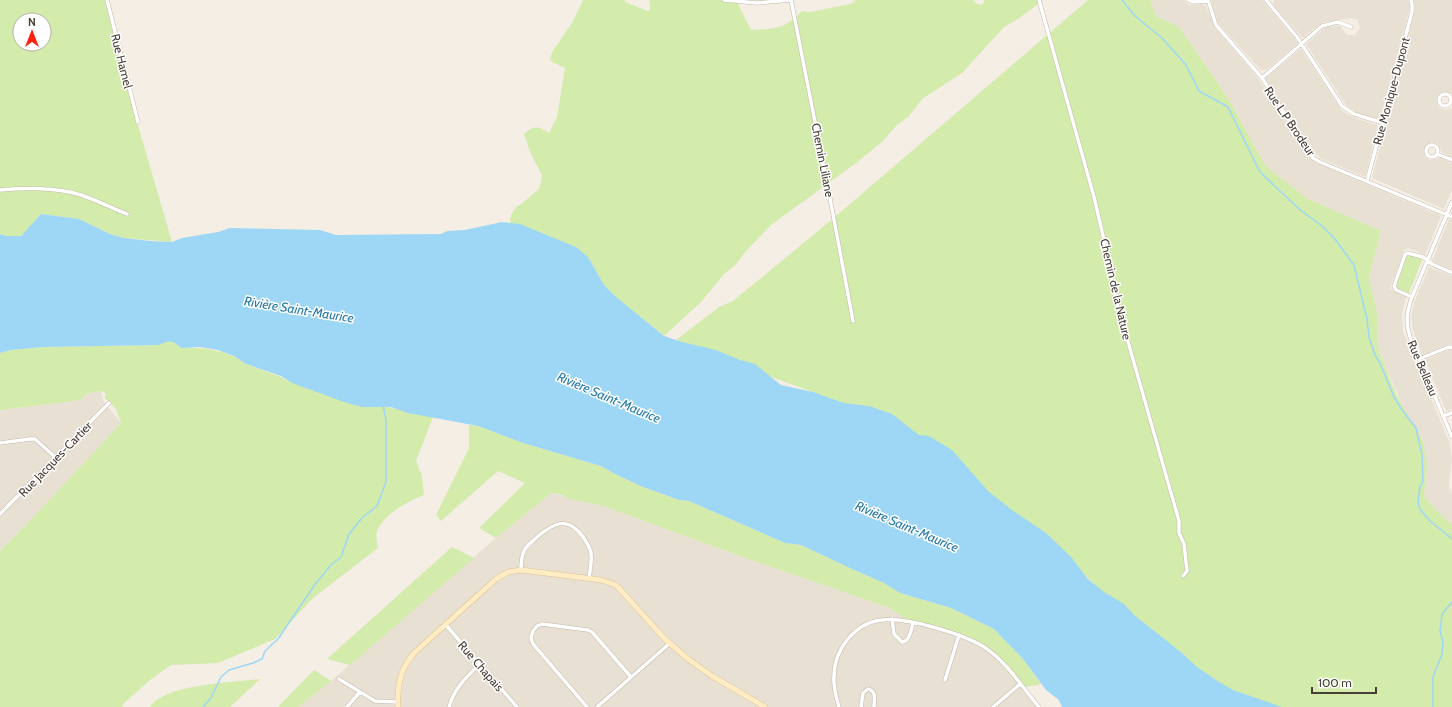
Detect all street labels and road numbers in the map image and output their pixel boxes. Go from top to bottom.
street label: Rue Hamel [108,32,136,90]
street label: Rue Monique-Dupont [1369,36,1413,146]
street label: Rue L.P Brodeur [1261,83,1319,159]
street label: Chemin Liliane [808,122,838,198]
street label: Chemin de la Nature [1097,237,1135,341]
street label: Rue Belleau [1405,338,1441,398]
street label: Rue Jacques-Cartier [15,418,95,500]
street label: Rue Chapais [455,638,507,694]

